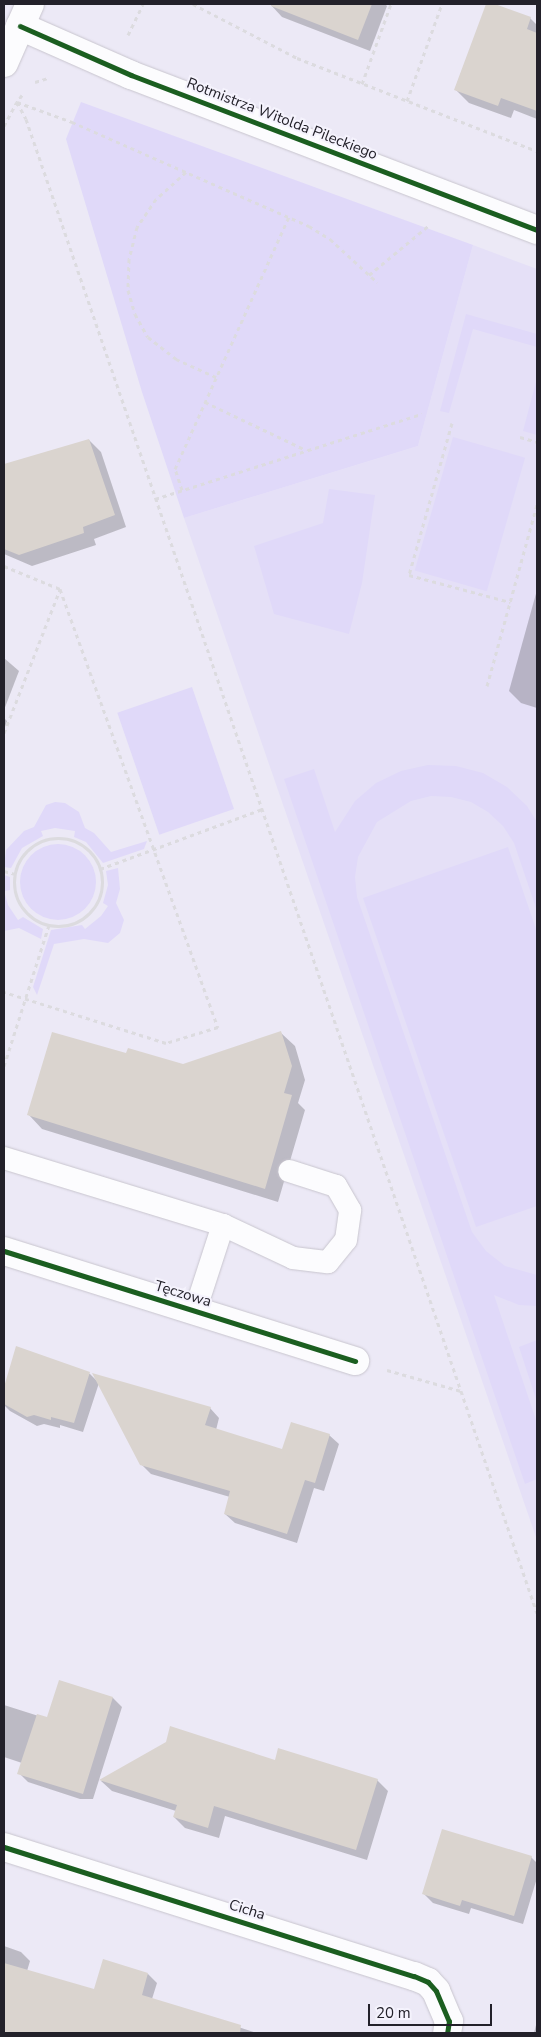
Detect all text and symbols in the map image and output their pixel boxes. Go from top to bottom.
street label: Rotmistrza Witolda Pileckiego [184,74,380,164]
street label: Tęczowa [153,1277,213,1311]
street label: Cicha [227,1896,267,1924]
scale bar [371,1994,495,2026]
text: 20 m [376,2003,411,2023]

